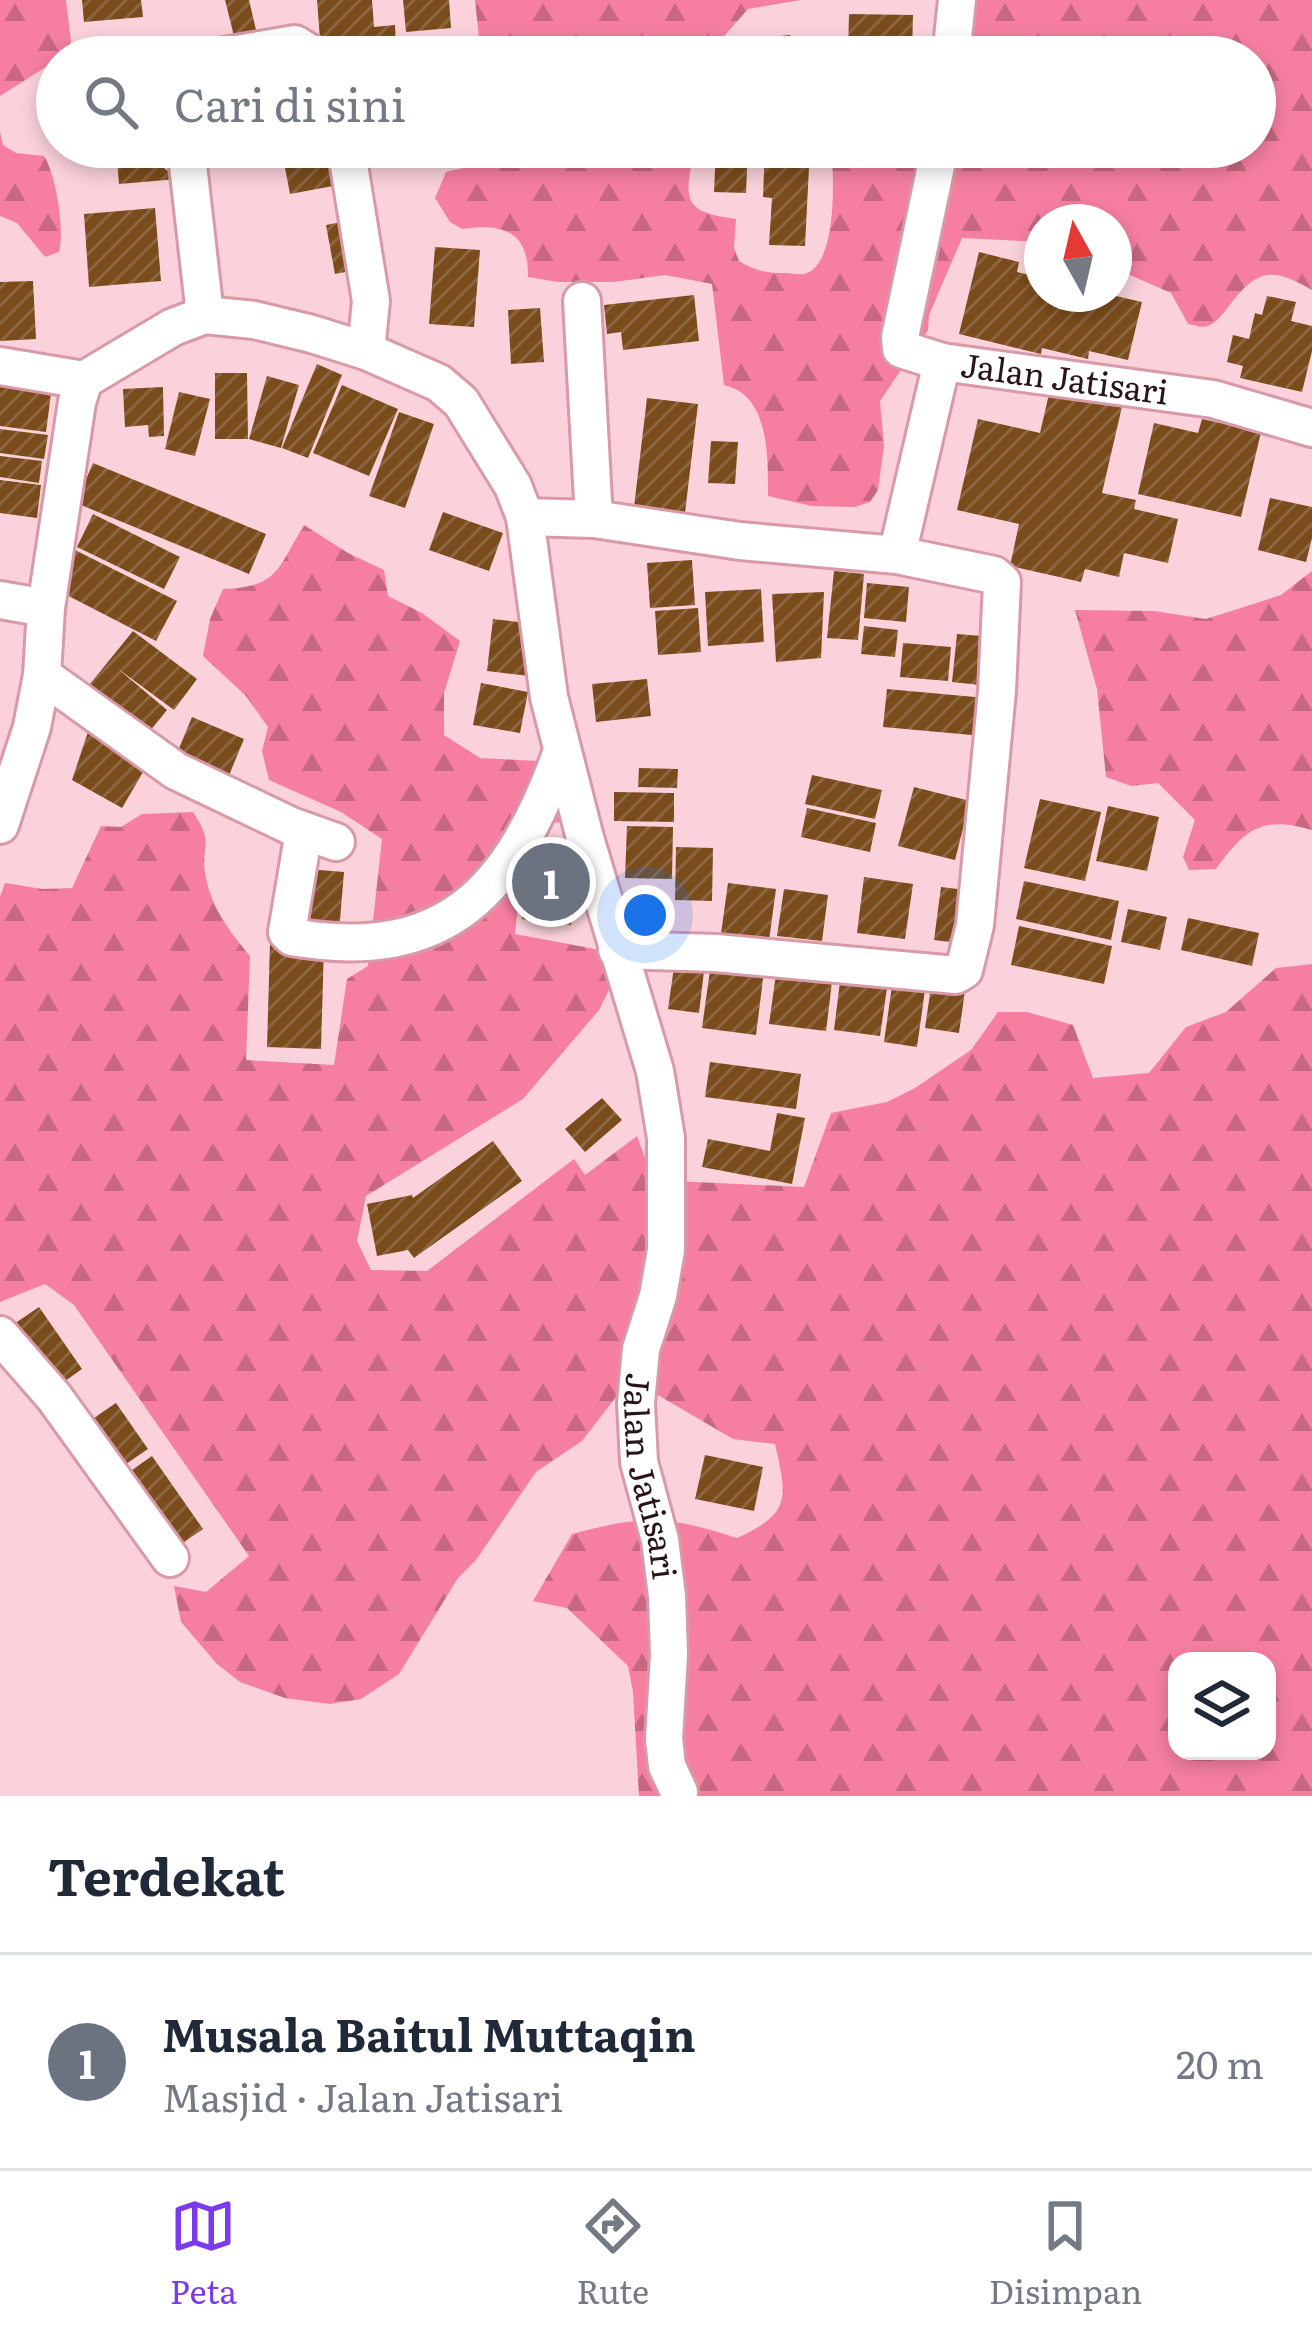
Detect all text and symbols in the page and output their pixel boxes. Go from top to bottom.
search box [36,36,1276,168]
icon: search [78,69,144,135]
text: Cari di sini [174,69,406,136]
north arrow [1024,204,1132,312]
street label: Jalan Jatisari [958,338,1172,415]
pin: 1 [512,837,590,927]
your location [615,885,675,945]
street label: Jalan Jatisari [614,1371,692,1582]
map controls [1168,1652,1276,1760]
button: layers [1168,1652,1276,1760]
text: Terdekat [48,1836,285,1912]
text: Musala Baitul Muttaqin [162,1999,696,2066]
text: 1 [79,2033,95,2091]
text: 20 m [1176,2033,1264,2091]
text: Masjid · Jalan Jatisari [162,2066,563,2124]
tab: Peta [170,2193,237,2314]
tab: Rute [577,2193,649,2314]
tab: Disimpan [989,2193,1142,2314]

